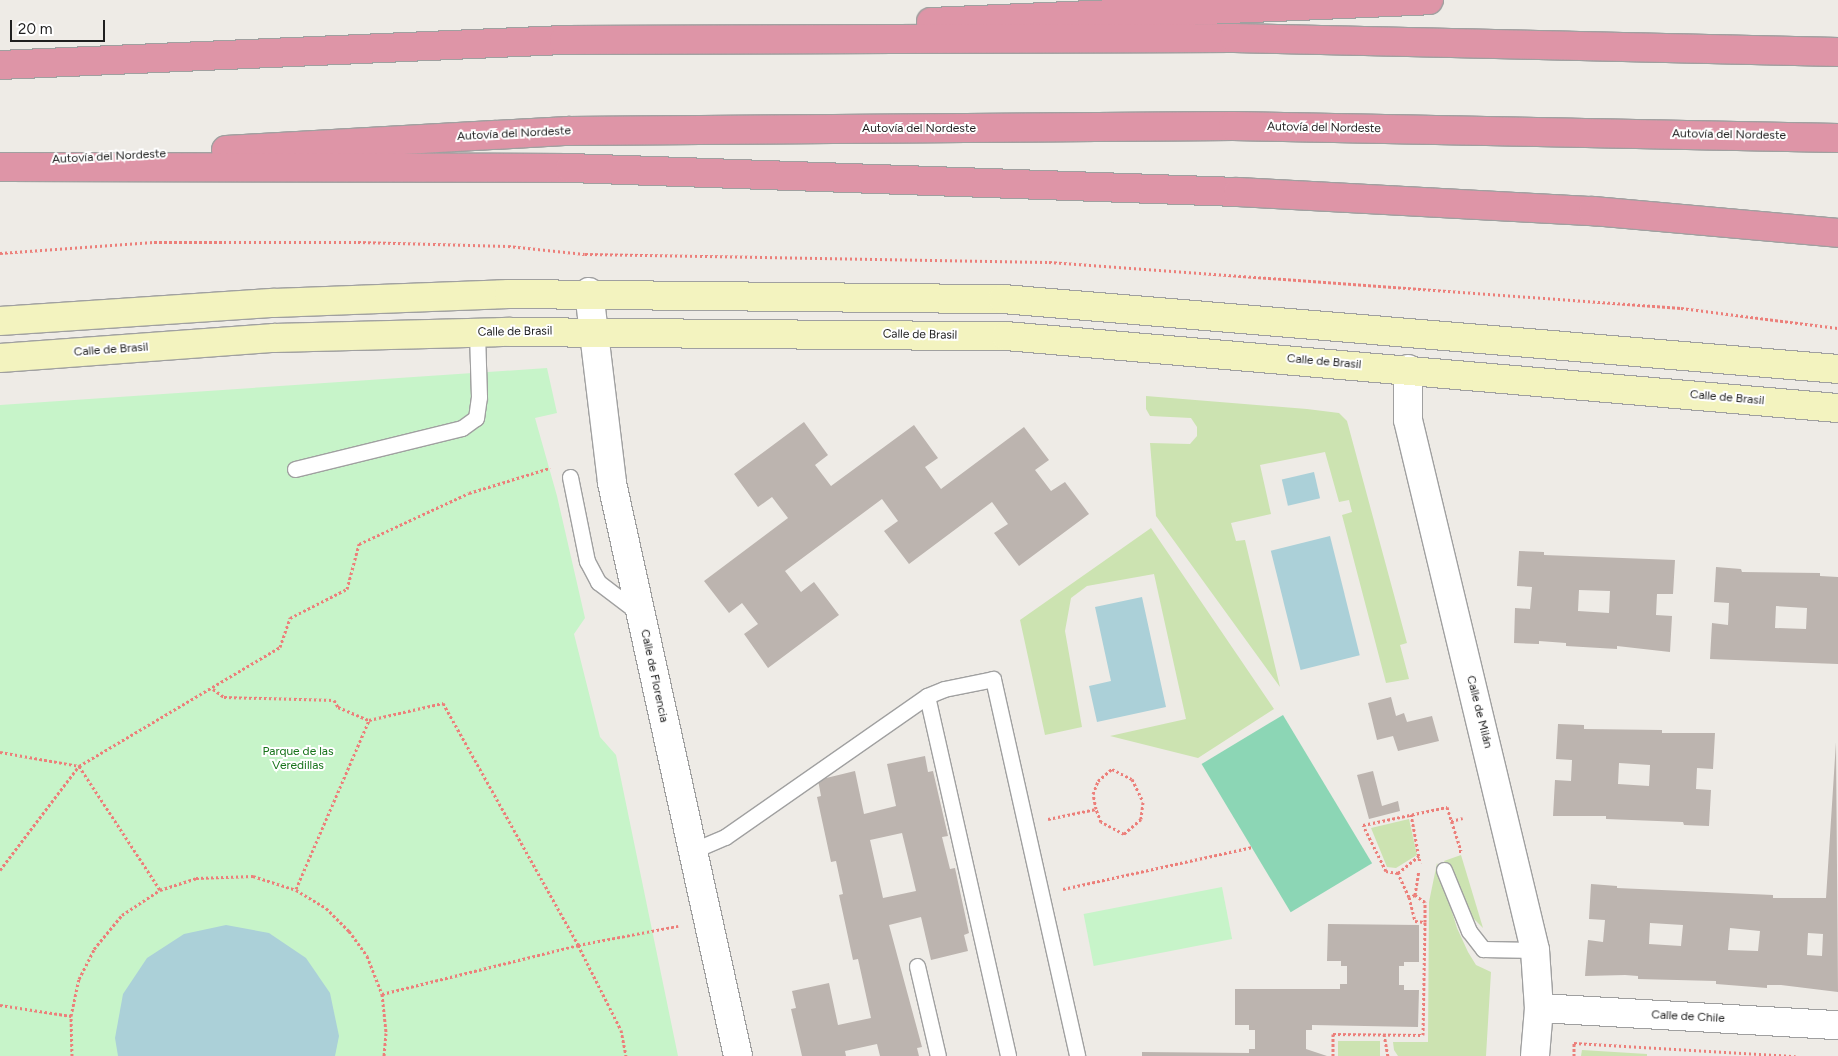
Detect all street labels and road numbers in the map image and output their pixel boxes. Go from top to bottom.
street label: Autovía del Nordeste [1267,120,1381,136]
street label: Autovía del Nordeste [862,122,976,136]
street label: Autovía del Nordeste [457,124,571,144]
street label: Autovía del Nordeste [1672,127,1786,143]
street label: Autovía del Nordeste [52,147,166,167]
street label: Calle de Brasil [478,324,552,340]
street label: Calle de Brasil [883,327,957,343]
street label: Calle de Brasil [73,340,149,360]
street label: Calle de Brasil [1286,352,1362,372]
street label: Calle de Brasil [1689,388,1765,408]
street label: Calle de Florencia [637,628,671,724]
street label: Calle de Milán [1463,674,1495,750]
street label: Calle de Chile [1651,1008,1725,1026]

